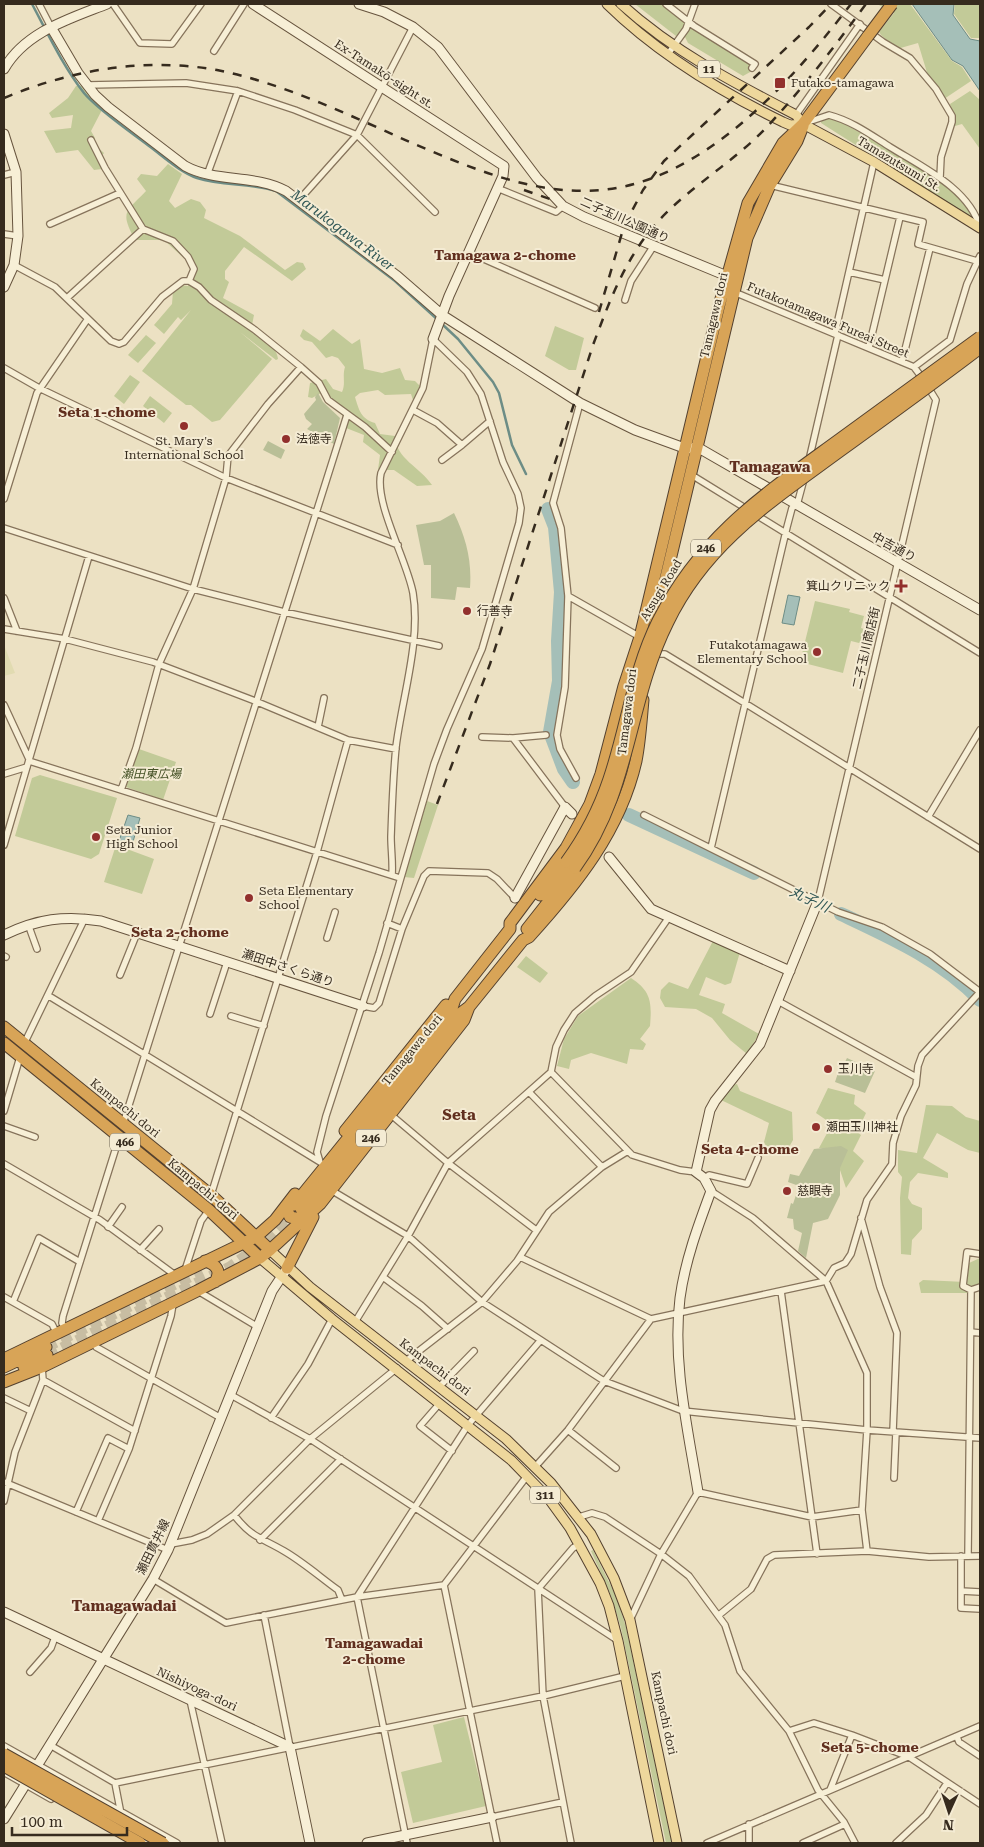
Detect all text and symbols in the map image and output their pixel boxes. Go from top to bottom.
street label: Ex-Tamakō-sight st. [332,37,436,111]
road number: 11 [698,61,720,78]
marker: Futako-tamagawa [773,76,787,90]
place label: Futako-tamagawa [791,76,895,90]
street label: Tamazutsumi St. [855,134,943,194]
water label: Marukogawa River [288,185,398,274]
street label: 二子玉川公園通り [578,194,672,246]
district label: Tamagawa 2-chome [434,247,576,263]
street label: Tamagawa dori [697,271,731,359]
street label: Futakotamagawa Fureai Street [745,279,912,361]
district label: Seta 1-chome [58,404,156,420]
marker: St. Mary's International School [178,420,190,432]
place label: 法徳寺 [296,432,332,446]
marker: 法徳寺 [280,433,292,445]
place label: St. Mary's International School [124,434,244,462]
district label: Tamagawa [729,458,811,476]
street label: 中吉通り [870,529,918,565]
road number: 246 [691,540,721,556]
street label: Atsugi Road [637,557,685,623]
place label: 箕山クリニック [806,579,890,593]
marker: 箕山クリニック [894,579,908,593]
place label: 行善寺 [477,604,513,618]
marker: 行善寺 [461,605,473,617]
street label: 二子玉川商店街 [850,605,882,691]
place label: Futakotamagawa Elementary School [697,638,807,666]
marker: Futakotamagawa Elementary School [811,646,823,658]
street label: Tamagawa dori [615,668,639,756]
park label: 瀬田東広場 [121,767,183,781]
place label: Seta Junior High School [106,823,178,851]
marker: Seta Junior High School [90,831,102,843]
water label: 丸子川 [788,883,834,916]
place label: Seta Elementary School [259,884,355,912]
marker: Seta Elementary School [243,892,255,904]
district label: Seta 2-chome [131,924,229,940]
street label: 瀬田中さくら通り [240,947,336,989]
street label: Tamagawa dori [379,1012,445,1088]
place label: 玉川寺 [838,1062,874,1076]
marker: 玉川寺 [822,1063,834,1075]
street label: Kampachi dori [87,1076,163,1140]
district label: Seta [442,1106,476,1124]
place label: 瀬田玉川神社 [826,1120,898,1134]
marker: 瀬田玉川神社 [810,1121,822,1133]
road number: 246 [356,1130,386,1146]
road number: 466 [110,1134,140,1150]
district label: Seta 4-chome [701,1141,799,1157]
street label: Kampachi-dori [165,1156,241,1223]
place label: 慈眼寺 [797,1184,833,1198]
marker: 慈眼寺 [781,1185,793,1197]
street label: Kampachi dori [397,1336,473,1398]
road number: 311 [530,1486,560,1504]
street label: 瀬田貫井線 [134,1517,172,1577]
district label: Tamagawadai [71,1597,177,1615]
district label: Tamagawadai 2-chome [325,1635,423,1667]
street label: Nishiyoga-dori [155,1664,240,1714]
street label: Kampachi dori [648,1670,680,1756]
district label: Seta 5-chome [821,1739,919,1755]
north arrow [924,1787,974,1837]
scale bar [12,1804,128,1836]
text: 100 m [20,1813,63,1831]
text: N [942,1817,954,1833]

